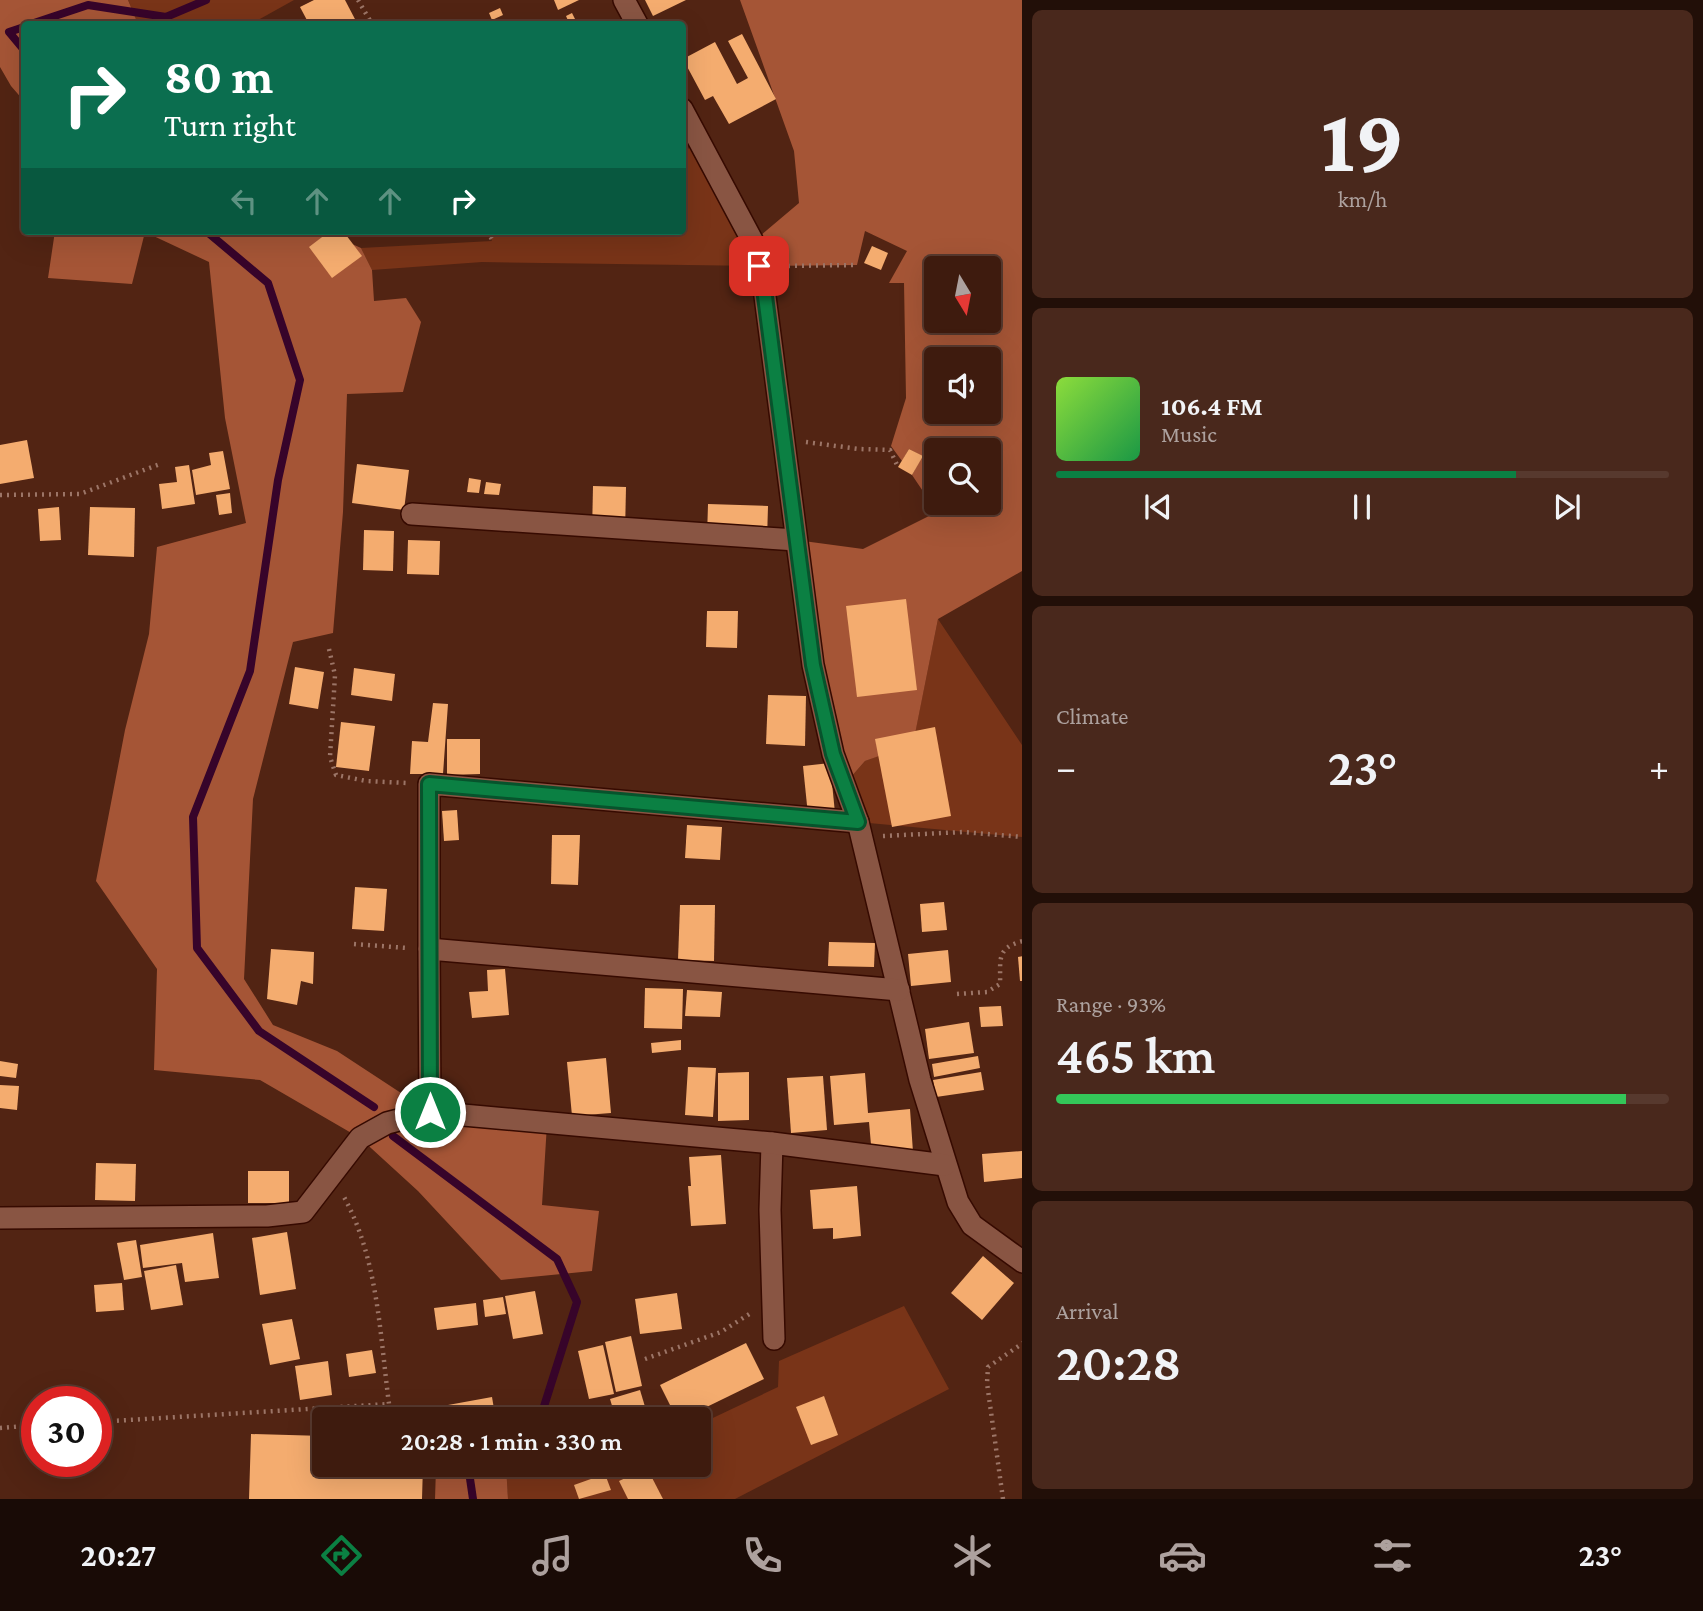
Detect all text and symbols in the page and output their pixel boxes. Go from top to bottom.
icon: right [49,49,140,140]
text: 80 m [164,49,273,104]
text: 19 [1321,89,1404,191]
text: Turn right [164,107,296,143]
icon: left [225,182,263,220]
icon: ahead [298,182,336,220]
icon: ahead [371,182,409,220]
icon: right [444,182,482,220]
text: km/h [1338,186,1387,212]
pin [729,236,789,296]
icon: arrive [740,247,778,285]
north arrow [924,256,1001,332]
map controls [924,256,1001,515]
button: sound [924,347,1001,424]
text: 106.4 FM [1161,392,1263,421]
text: Music [1161,421,1217,447]
button: search [924,438,1001,515]
icon: previous [1139,488,1177,526]
icon: pause [1343,488,1381,526]
icon: next [1548,488,1586,526]
text: Climate [1056,703,1128,729]
text: 23° [1328,738,1397,796]
text: − [1056,746,1076,788]
text: + [1649,746,1669,788]
text: Range · 93% [1056,991,1166,1017]
text: 465 km [1056,1026,1216,1084]
position arrow [393,1075,467,1149]
text: Arrival [1056,1298,1119,1324]
text: 20:28 [1056,1333,1181,1391]
speed limit sign: 30 [21,1386,112,1477]
text: 20:28 · 1 min · 330 m [401,1427,622,1456]
icon: directions [317,1531,366,1580]
icon: music [528,1531,577,1580]
icon: phone [738,1531,787,1580]
icon: climate [948,1531,997,1580]
icon: car [1158,1531,1207,1580]
icon: filters [1368,1531,1417,1580]
text: 20:27 [81,1537,156,1573]
text: 23° [1579,1537,1622,1573]

